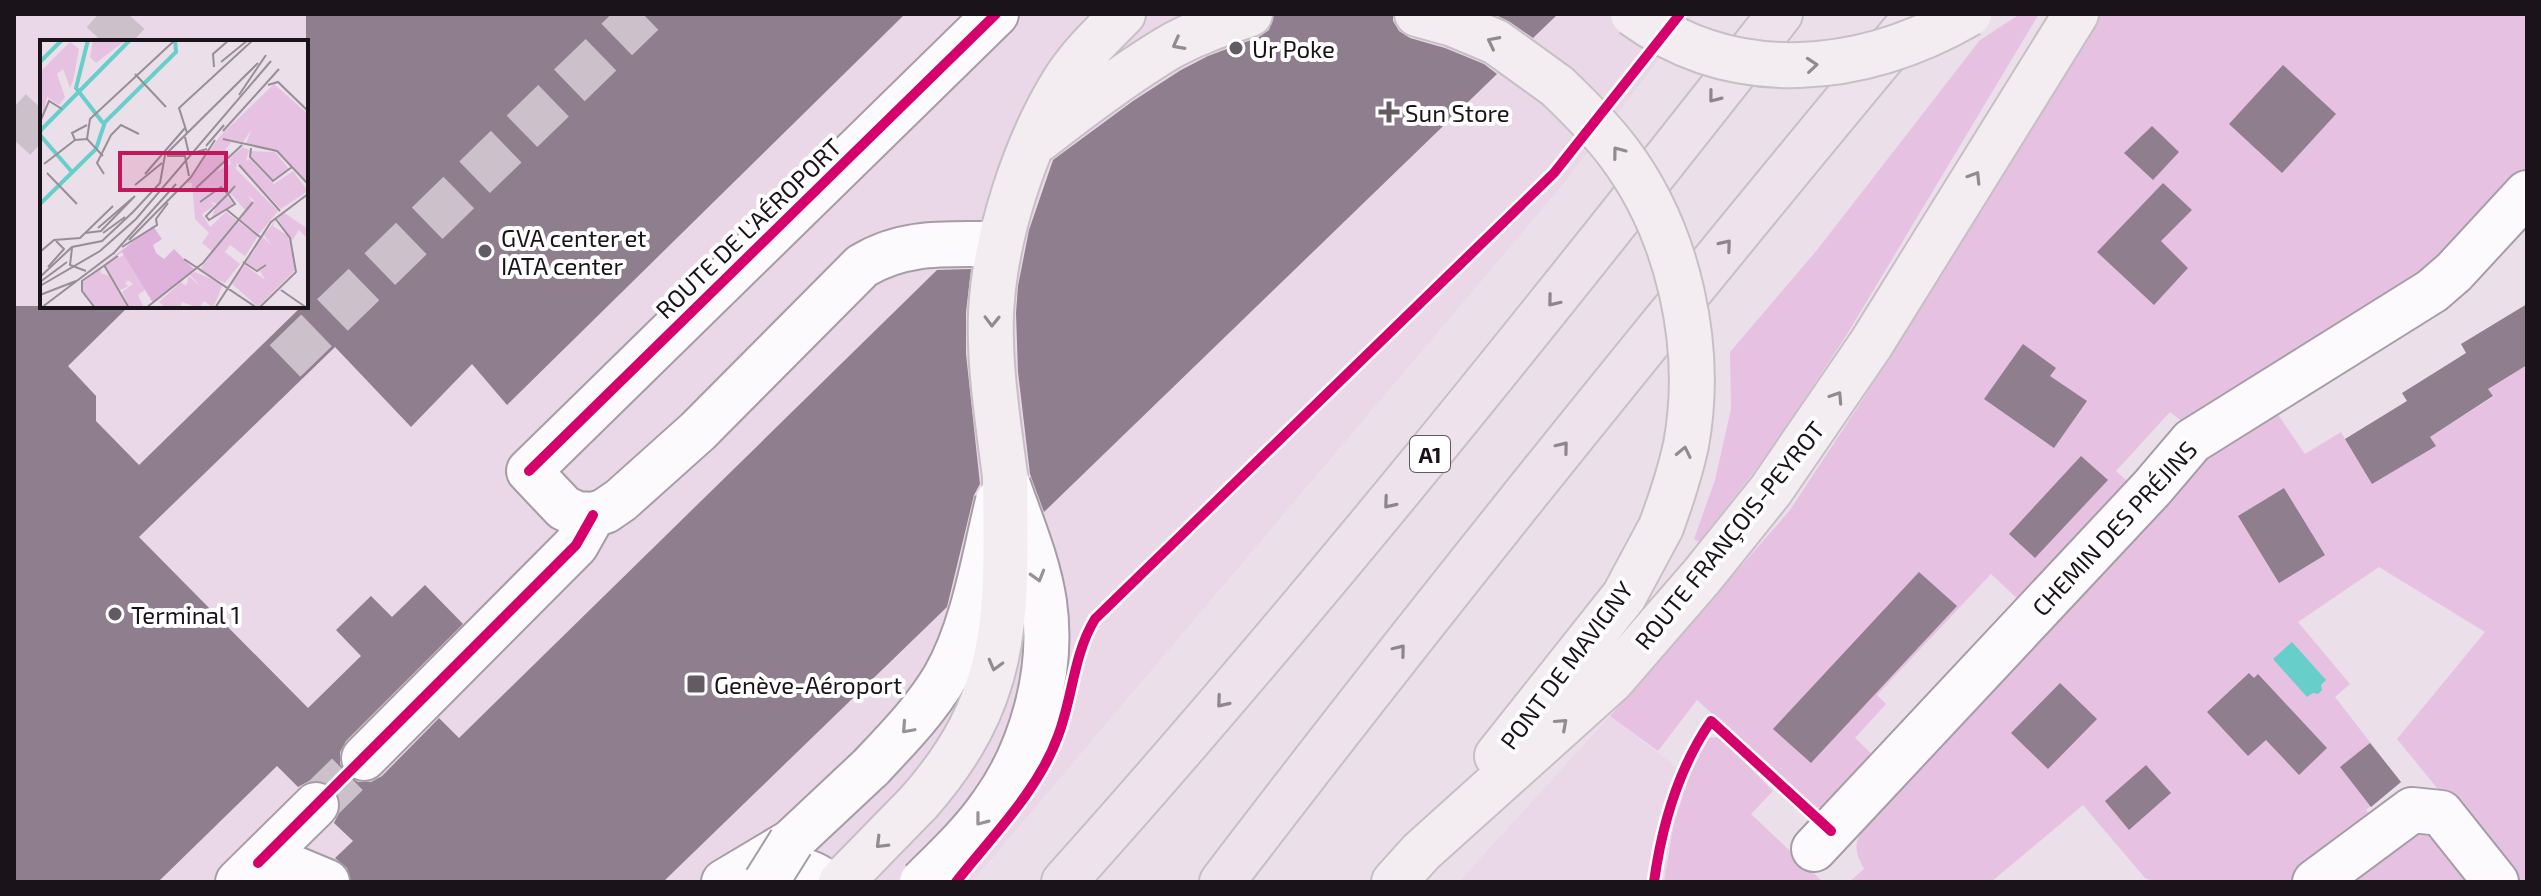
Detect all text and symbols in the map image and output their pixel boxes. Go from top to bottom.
one-way arrow [1171,34,1186,49]
place label: Ur Poke [1252,34,1335,63]
one-way arrow [1486,36,1501,51]
marker: Ur Poke [1227,39,1245,57]
inset map [40,40,308,308]
one-way arrow [1806,57,1819,74]
one-way arrow [1710,88,1724,103]
place label: Sun Store [1405,98,1510,127]
marker: Sun Store [1380,103,1398,121]
street label: ROUTE DE L'AÉROPORT [649,132,847,324]
one-way arrow [1613,147,1627,161]
one-way arrow [1965,171,1980,186]
place label: GVA center et IATA center [501,223,647,280]
one-way arrow [1716,240,1731,254]
marker: GVA center et IATA center [476,242,494,260]
one-way arrow [1549,292,1563,307]
one-way arrow [983,315,1000,328]
one-way arrow [1827,391,1842,406]
street label: ROUTE FRANÇOIS-PEYROT [1628,415,1831,655]
street label: CHEMIN DES PRÉJINS [2026,435,2202,621]
road number: A1 [1410,436,1450,472]
one-way arrow [1553,442,1568,456]
one-way arrow [1674,446,1691,459]
one-way arrow [1384,494,1399,508]
one-way arrow [1029,569,1045,583]
street label: PONT DE MAVIGNY [1494,575,1639,755]
place label: Terminal 1 [131,600,240,629]
marker: Terminal 1 [106,605,124,623]
one-way arrow [1391,645,1405,660]
one-way arrow [987,657,1004,671]
place label: Genève-Aéroport [714,670,902,699]
marker: Genève-Aéroport [685,673,707,695]
one-way arrow [1217,693,1232,708]
one-way arrow [903,718,917,733]
one-way arrow [1553,720,1568,734]
one-way arrow [976,812,990,826]
one-way arrow [876,834,890,848]

